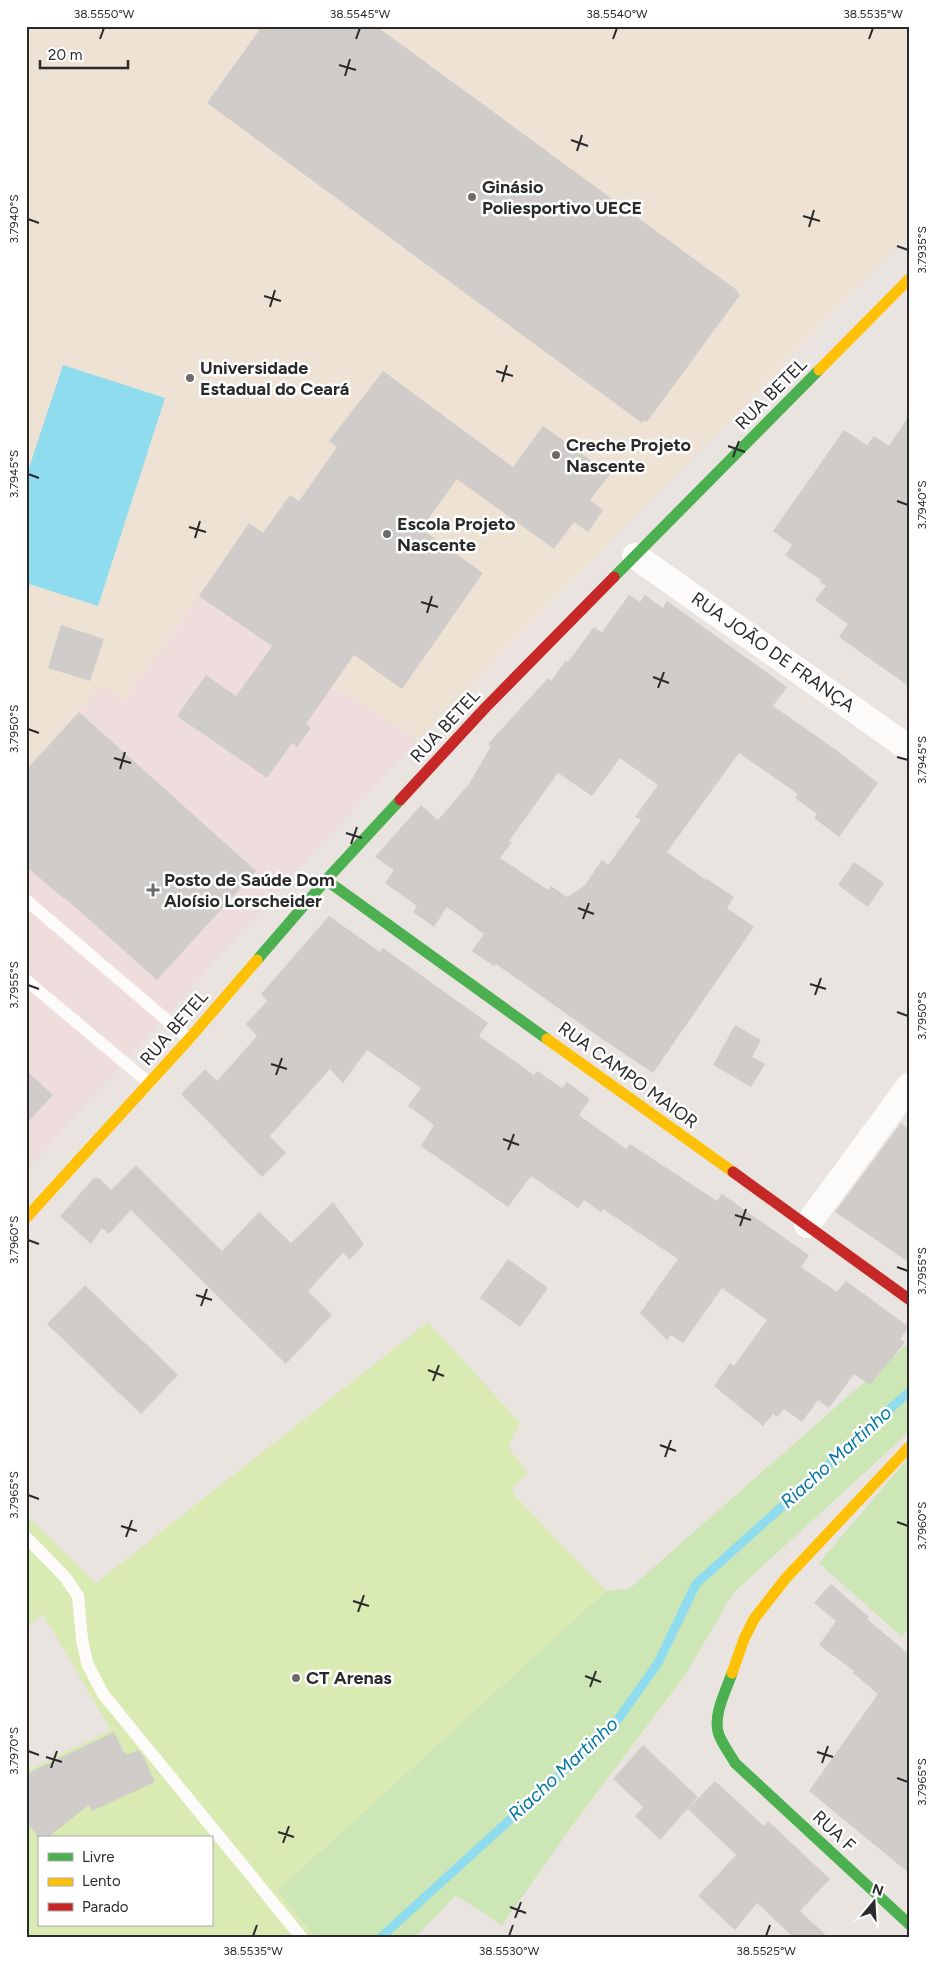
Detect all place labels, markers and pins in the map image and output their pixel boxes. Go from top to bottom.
place label: Ginásio Poliesportivo UECE [482,176,642,219]
marker: Ginásio Poliesportivo UECE [466,191,478,203]
place label: Universidade Estadual do Ceará [200,357,349,400]
marker: Universidade Estadual do Ceará [184,372,196,384]
place label: Creche Projeto Nascente [566,434,691,477]
marker: Creche Projeto Nascente [550,449,562,461]
place label: Escola Projeto Nascente [397,513,515,556]
marker: Escola Projeto Nascente [381,528,393,540]
place label: Posto de Saúde Dom Aloísio Lorscheider [164,869,335,912]
marker: Posto de Saúde Dom Aloísio Lorscheider [146,883,160,897]
place label: CT Arenas [306,1667,392,1689]
marker: CT Arenas [290,1672,302,1684]

